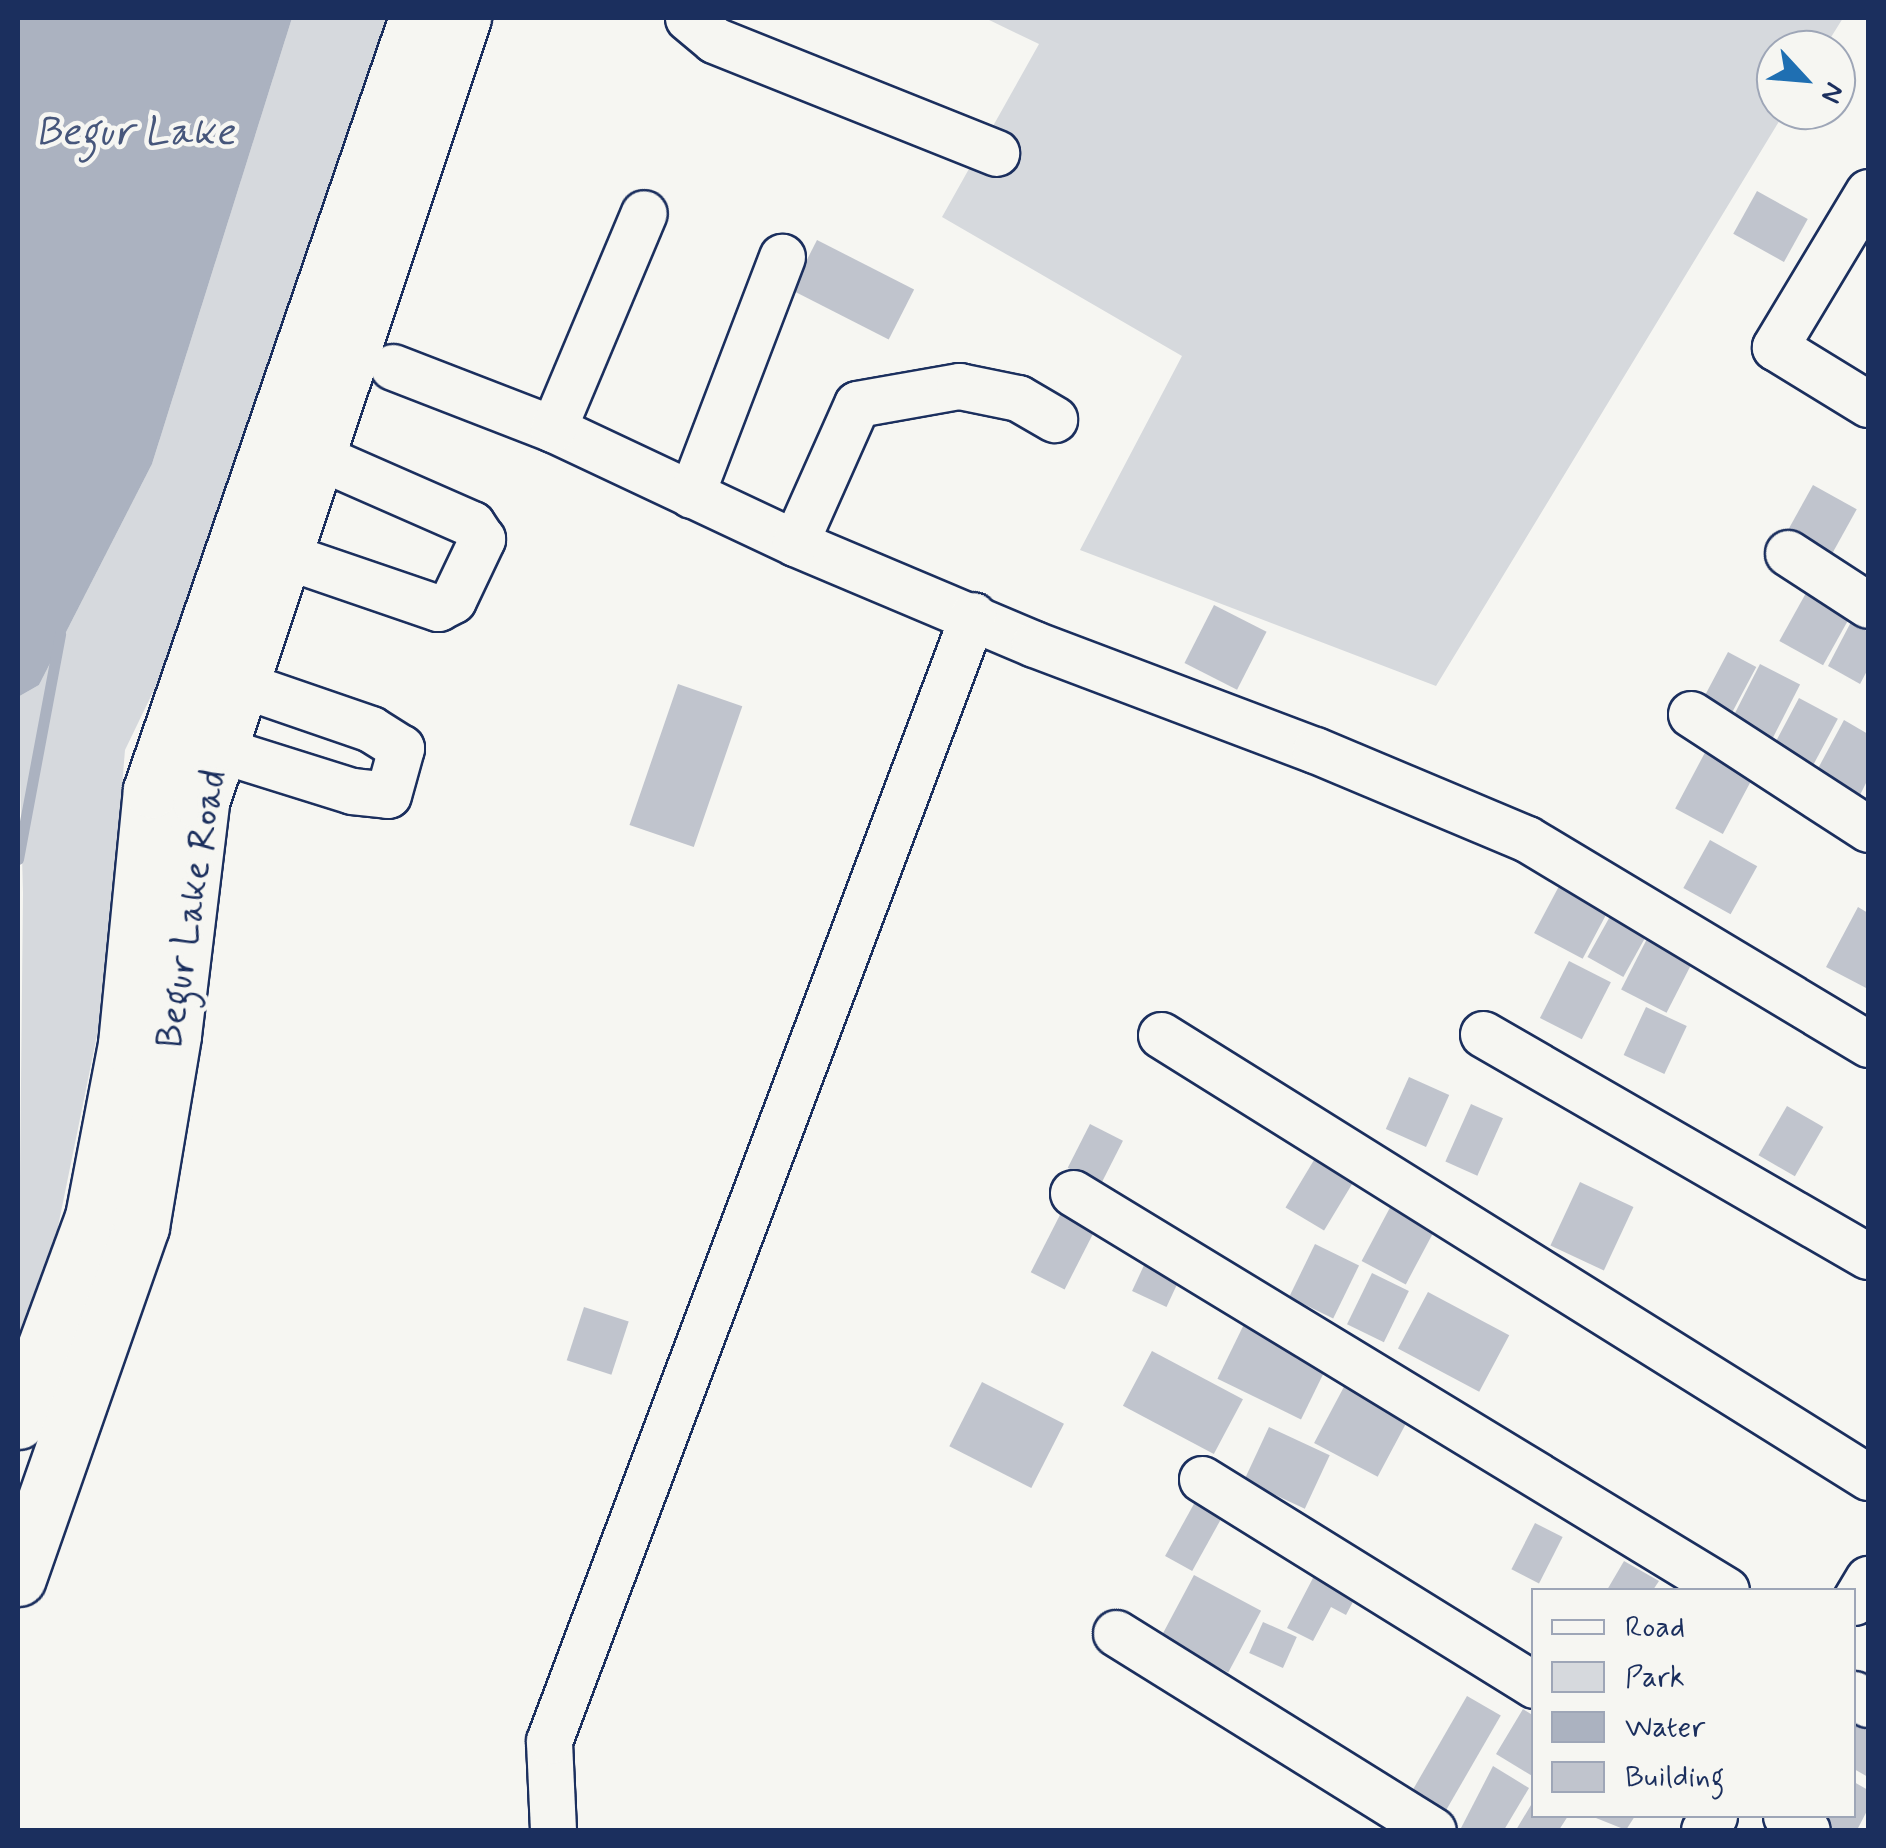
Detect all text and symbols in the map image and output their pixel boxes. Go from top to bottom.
north arrow [1756,30,1856,130]
text: N [1811,76,1852,109]
water label: Begur Lake [38,109,232,157]
street label: Begur Lake Road [148,772,236,1046]
legend [1531,1588,1856,1818]
text: Road [1625,1608,1685,1647]
text: Park [1625,1658,1685,1697]
text: Water [1625,1708,1705,1747]
text: Building [1625,1758,1724,1797]

